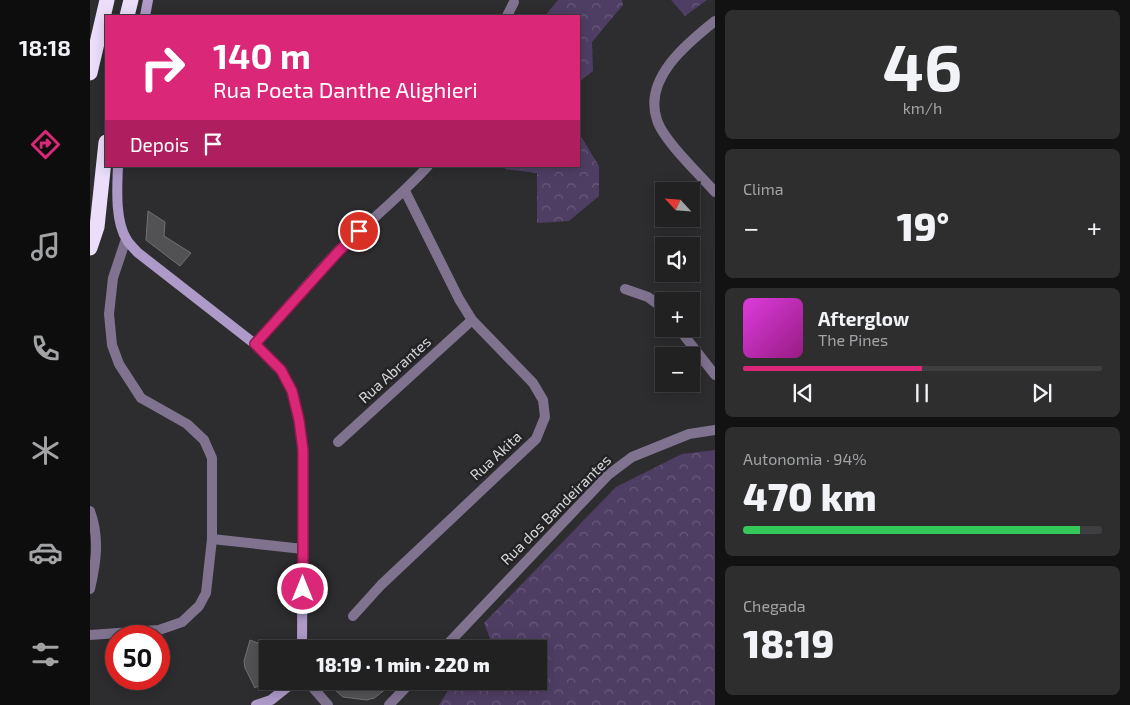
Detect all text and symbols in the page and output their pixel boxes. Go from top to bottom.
text: 46 [883,26,962,104]
text: 18:18 [19,34,71,60]
text: 140 m [213,34,311,76]
icon: right [130,35,195,100]
text: Rua Poeta Danthe Alighieri [213,76,478,102]
text: km/h [903,98,942,117]
icon: directions [28,127,63,162]
icon: arrive [199,130,227,158]
text: Depois [130,133,189,156]
text: Clima [743,179,784,198]
north arrow [655,182,700,228]
map controls [655,182,700,392]
text: 19° [897,203,949,249]
pin [338,210,380,252]
text: − [743,210,759,244]
text: + [1087,210,1102,244]
icon: arrive [345,217,373,245]
icon: music [28,229,63,264]
button: sound [655,237,700,282]
button: + [655,292,700,337]
text: Afterglow [818,307,909,330]
text: The Pines [818,330,888,349]
icon: phone [28,331,63,366]
street label: Rua Abrantes [354,332,434,406]
button: − [655,347,700,392]
icon: previous [789,379,817,407]
icon: pause [908,379,936,407]
icon: next [1028,379,1056,407]
street label: Rua Akita [466,427,525,484]
icon: climate [28,433,63,468]
text: Autonomia · 94% [743,449,867,468]
street label: Rua dos Bandeirantes [496,450,614,568]
text: 470 km [743,473,877,519]
icon: car [28,535,63,570]
position arrow [276,562,328,614]
text: Chegada [743,596,806,615]
text: 18:19 [743,620,834,666]
speed limit sign: 50 [105,625,170,690]
icon: filters [28,637,63,672]
text: 18:19 · 1 min · 220 m [316,653,490,676]

